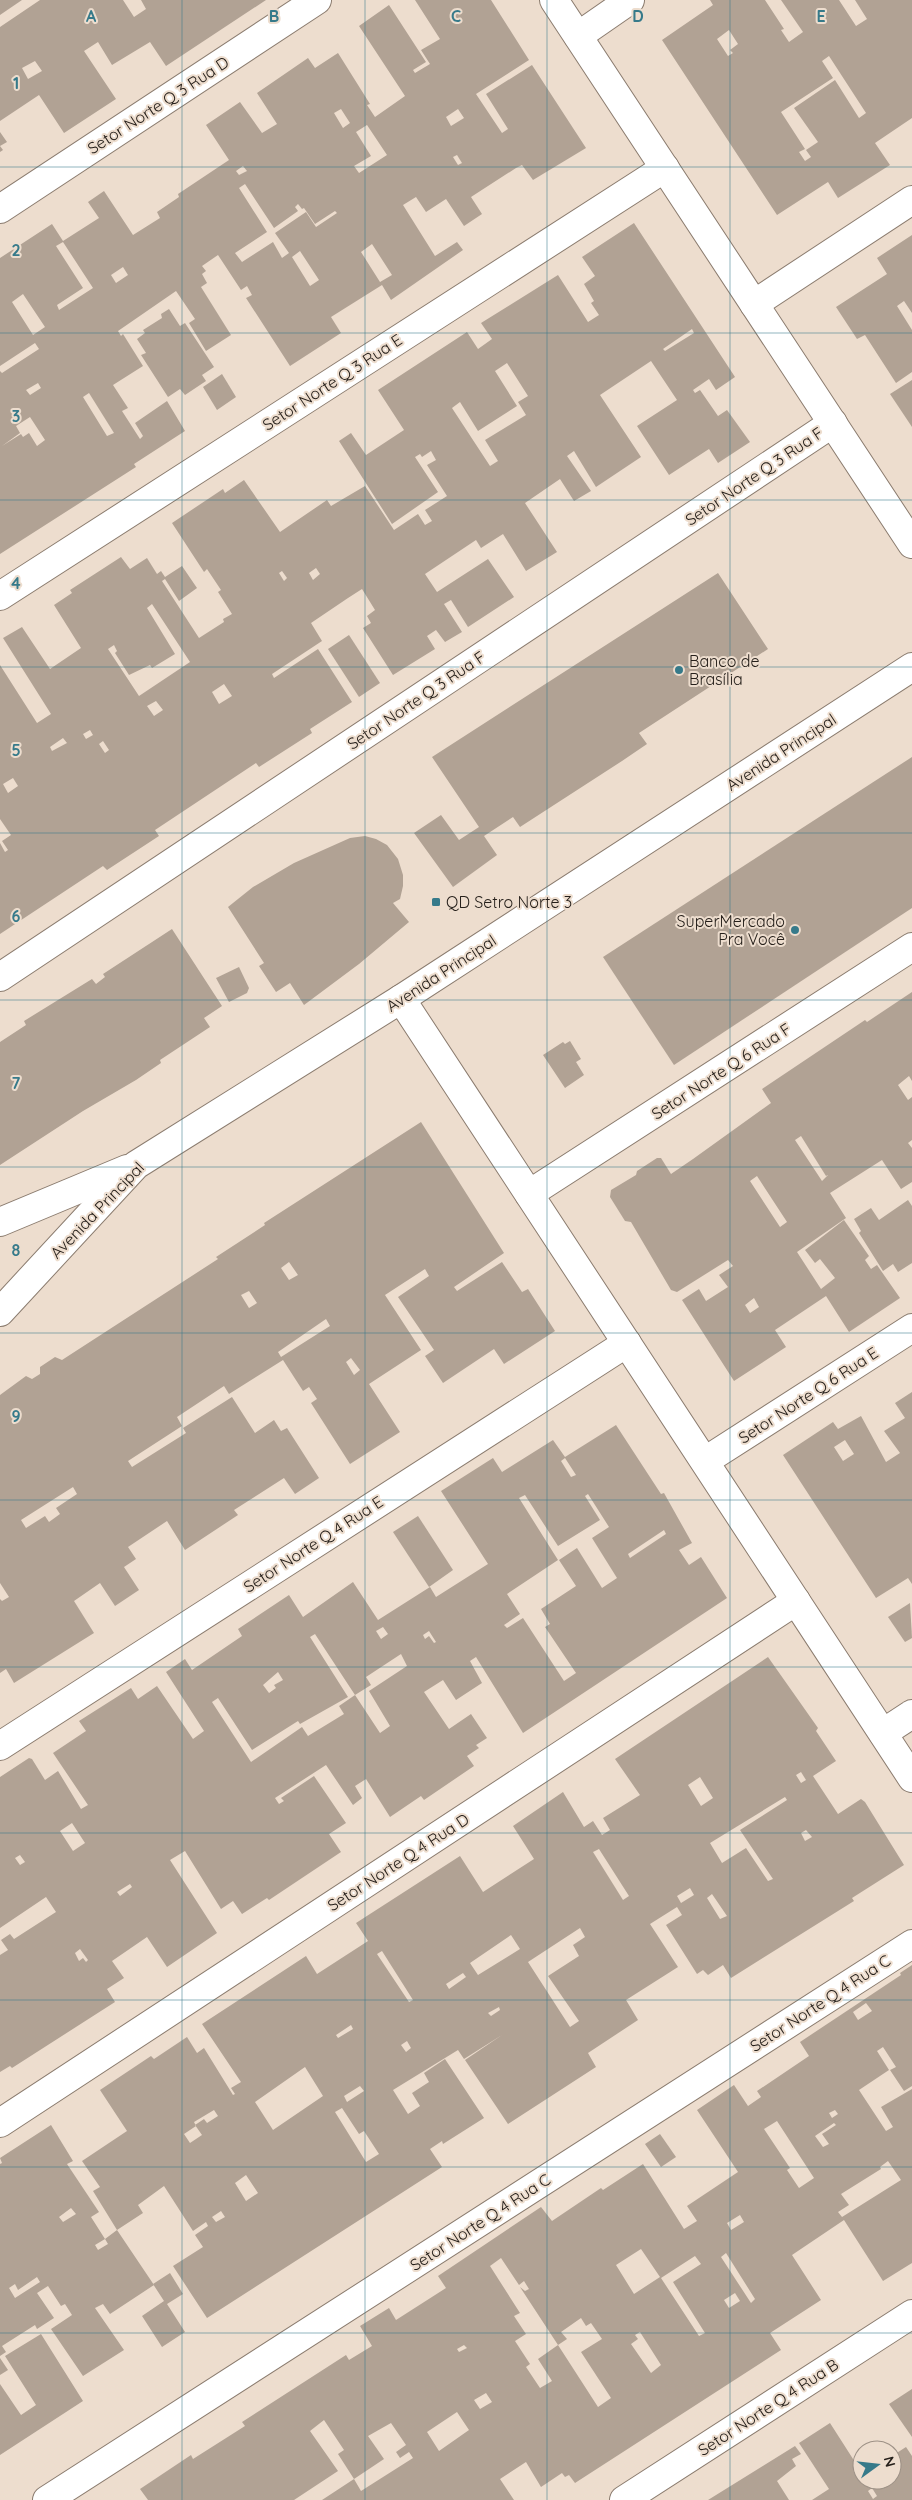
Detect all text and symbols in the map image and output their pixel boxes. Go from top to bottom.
text: A [86,6,97,26]
text: B [269,6,279,26]
text: C [451,6,461,26]
text: D [632,6,644,26]
text: E [816,6,826,26]
street label: Setor Norte Q 3 Rua D [84,52,232,158]
text: 1 [13,73,19,93]
text: 2 [11,240,21,260]
street label: Setor Norte Q 3 Rua E [259,329,405,435]
text: 3 [12,406,20,426]
street label: Setor Norte Q 3 Rua F [681,422,827,530]
text: 4 [11,573,21,593]
street label: Setor Norte Q 3 Rua F [343,646,489,754]
place label: Banco de Brasília [689,651,759,689]
marker: Banco de Brasília [673,664,685,676]
street label: Avenida Principal [722,709,840,795]
text: 5 [11,740,21,760]
place label: QD Setro Norte 3 [446,892,572,912]
marker: QD Setro Norte 3 [430,896,442,908]
text: 6 [12,906,21,926]
place label: SuperMercado Pra Você [677,911,785,949]
marker: SuperMercado Pra Você [789,924,801,936]
street label: Avenida Principal [382,930,500,1016]
street label: Setor Norte Q 6 Rua F [647,1018,795,1124]
text: 7 [12,1073,21,1093]
street label: Avenida Principal [46,1157,148,1263]
text: 8 [12,1240,21,1260]
street label: Setor Norte Q 6 Rua E [734,1342,882,1448]
text: 9 [11,1406,21,1426]
street label: Setor Norte Q 4 Rua E [240,1491,386,1597]
street label: Setor Norte Q 4 Rua D [324,1809,472,1915]
street label: Setor Norte Q 4 Rua C [746,1950,894,2056]
street label: Setor Norte Q 4 Rua C [406,2169,554,2275]
street label: Setor Norte Q 4 Rua B [694,2354,842,2460]
north arrow [852,2440,902,2490]
text: N [880,2454,900,2469]

